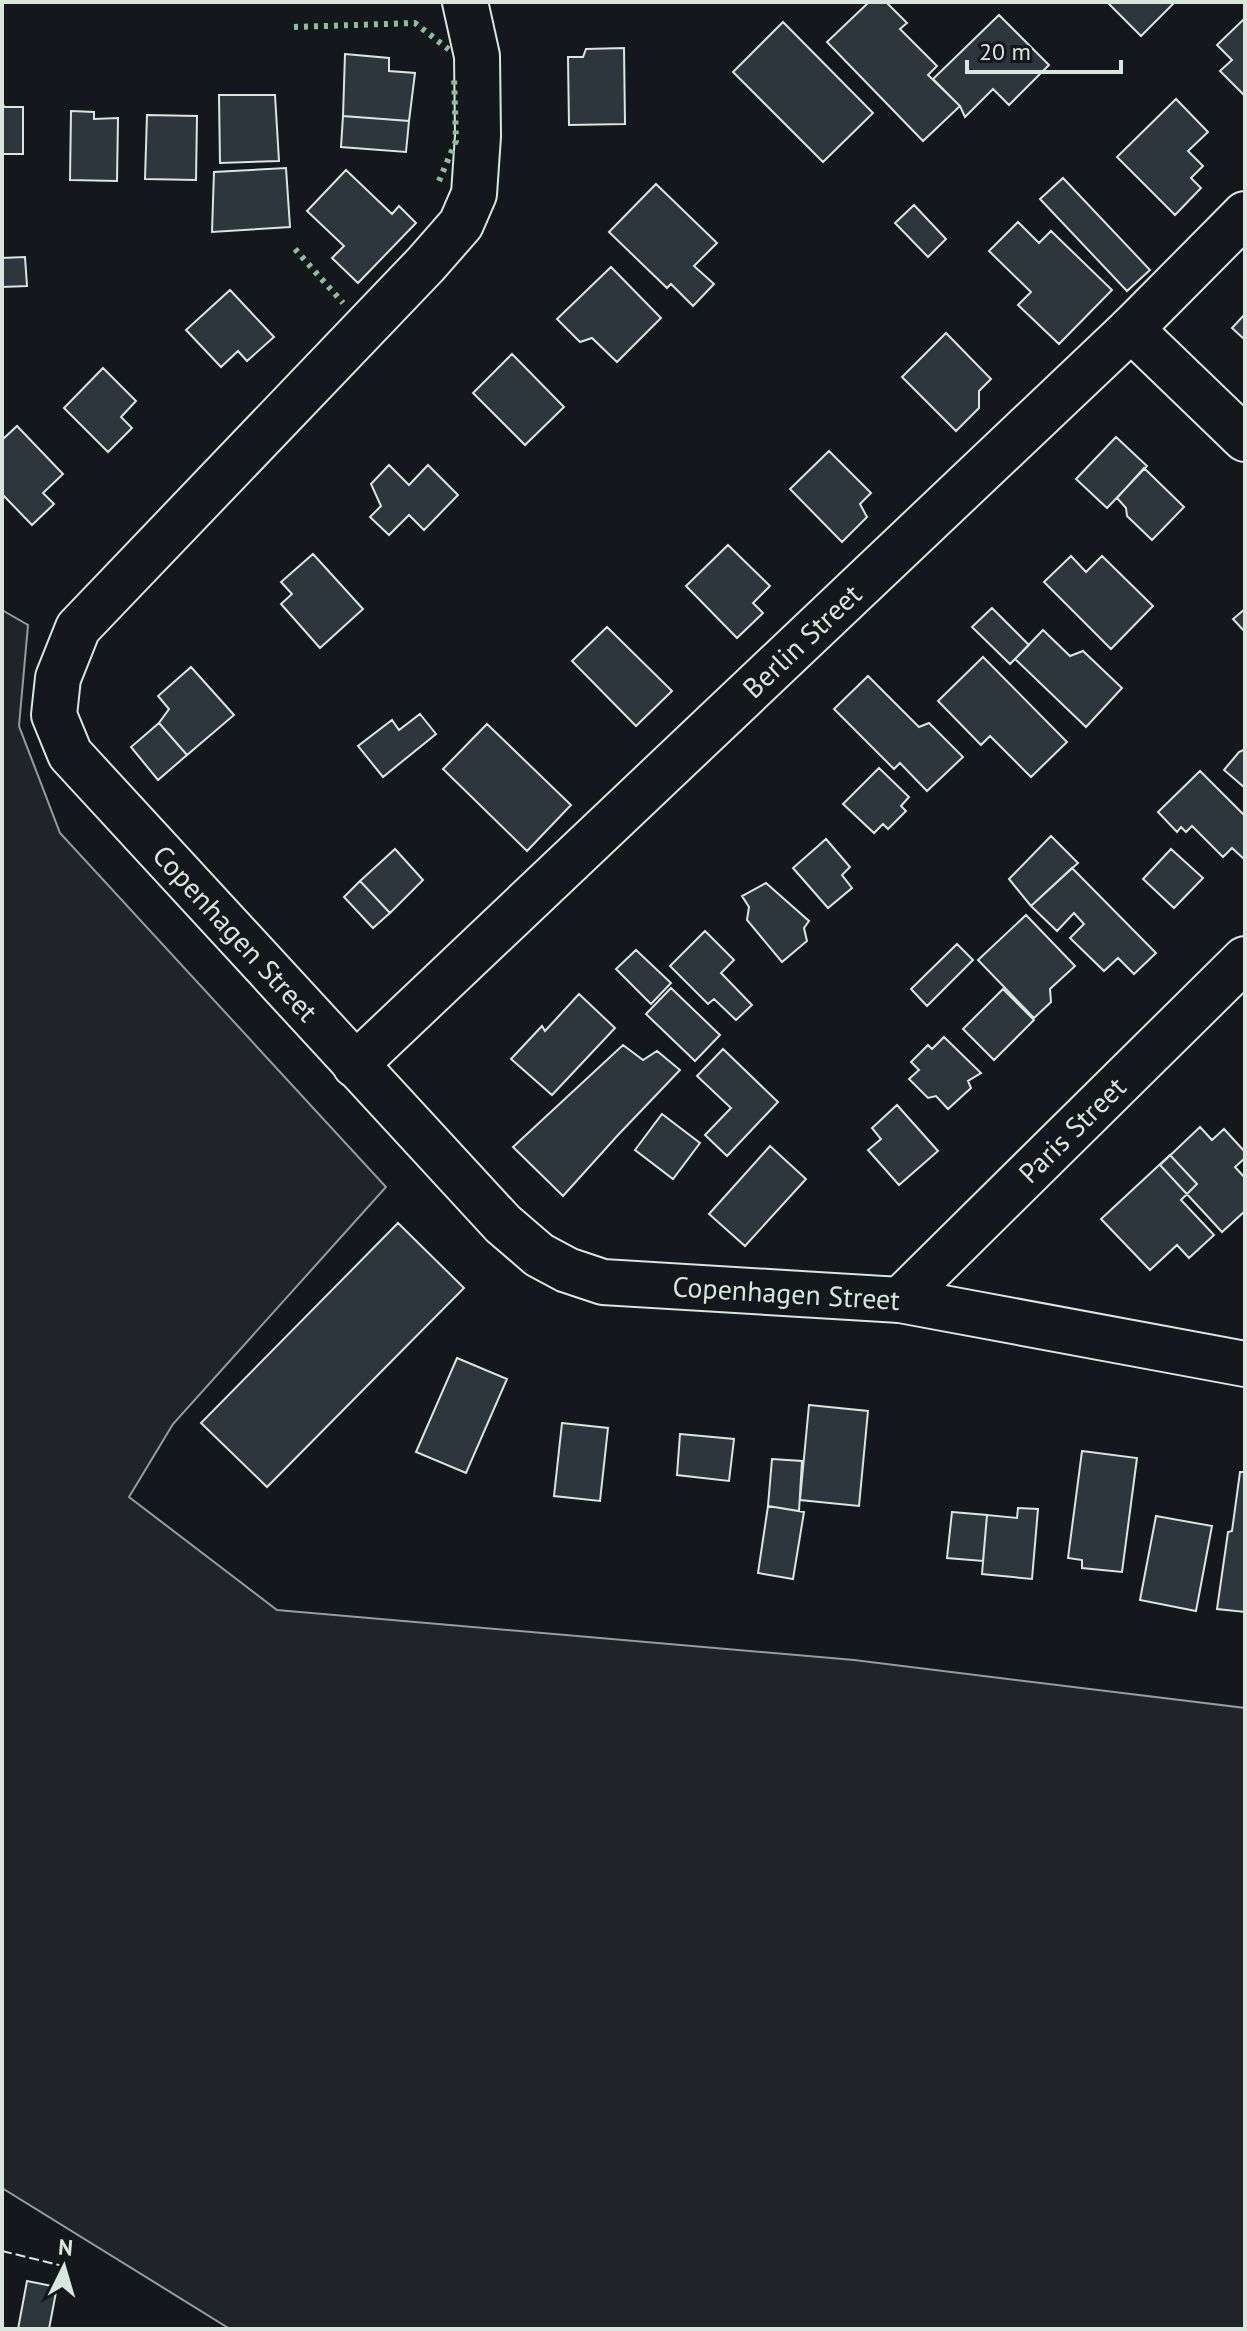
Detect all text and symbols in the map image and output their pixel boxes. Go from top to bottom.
scale bar [967,24,1121,74]
text: 20 m [979,36,1031,67]
street label: Berlin Street [734,575,869,706]
street label: Copenhagen Street [145,837,327,1030]
street label: Paris Street [1010,1068,1134,1191]
street label: Copenhagen Street [672,1267,902,1318]
north arrow [24,2227,104,2307]
text: N [57,2232,74,2262]

